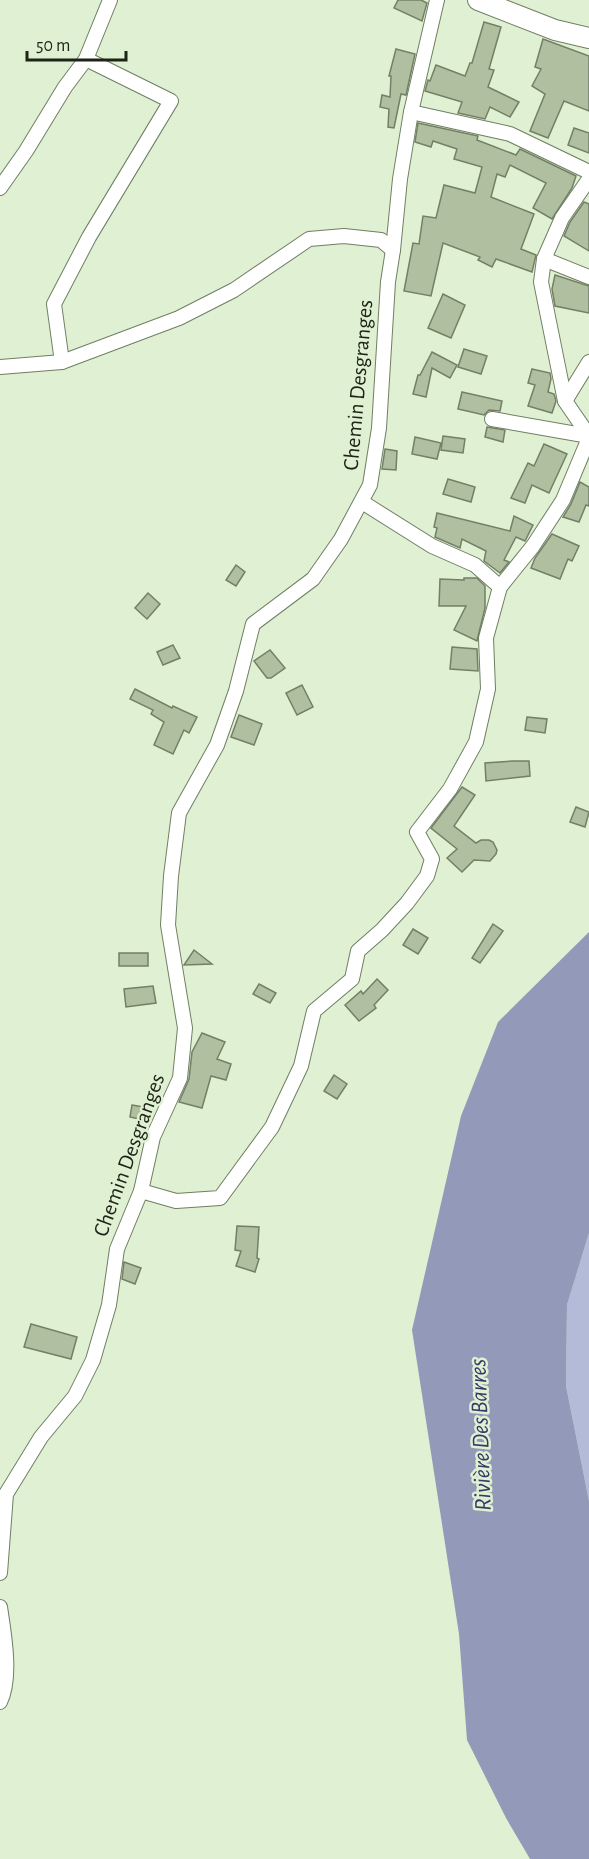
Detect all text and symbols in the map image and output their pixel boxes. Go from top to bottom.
scale bar [27,24,126,62]
text: 50 m [36,37,70,55]
street label: Chemin Desgranges [340,299,376,471]
street label: Chemin Desgranges [89,1071,169,1239]
water label: Rivière Des Barres [466,1358,496,1511]

